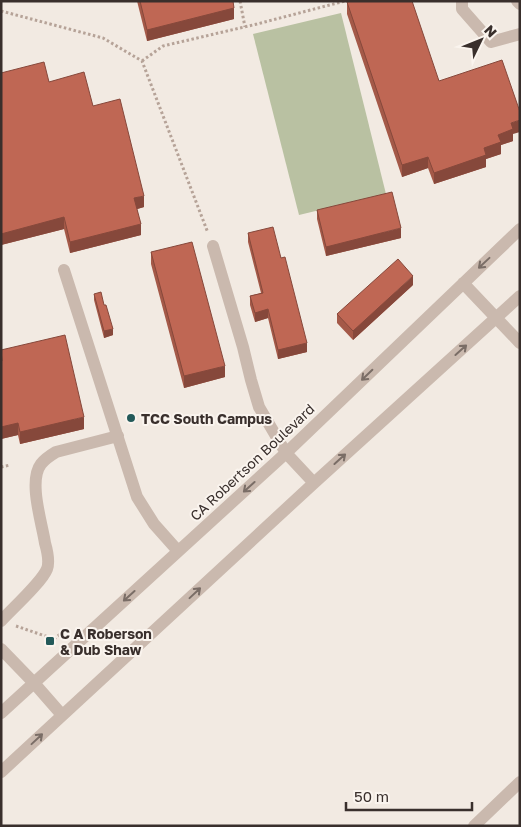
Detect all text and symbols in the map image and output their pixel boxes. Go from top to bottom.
north arrow [456,15,506,65]
text: N [481,21,501,40]
one-way arrow [478,257,491,269]
one-way arrow [454,345,467,356]
one-way arrow [361,369,373,381]
street label: CA Robertson Boulevard [186,400,318,524]
place label: TCC South Campus [141,410,272,427]
marker: TCC South Campus [125,412,137,424]
one-way arrow [333,453,346,465]
one-way arrow [242,481,255,493]
one-way arrow [188,587,201,599]
one-way arrow [122,590,135,602]
place label: C A Roberson & Dub Shaw [60,625,152,658]
marker: C A Roberson & Dub Shaw [44,635,56,647]
one-way arrow [31,733,43,745]
scale bar [346,780,472,812]
text: 50 m [354,787,389,805]

